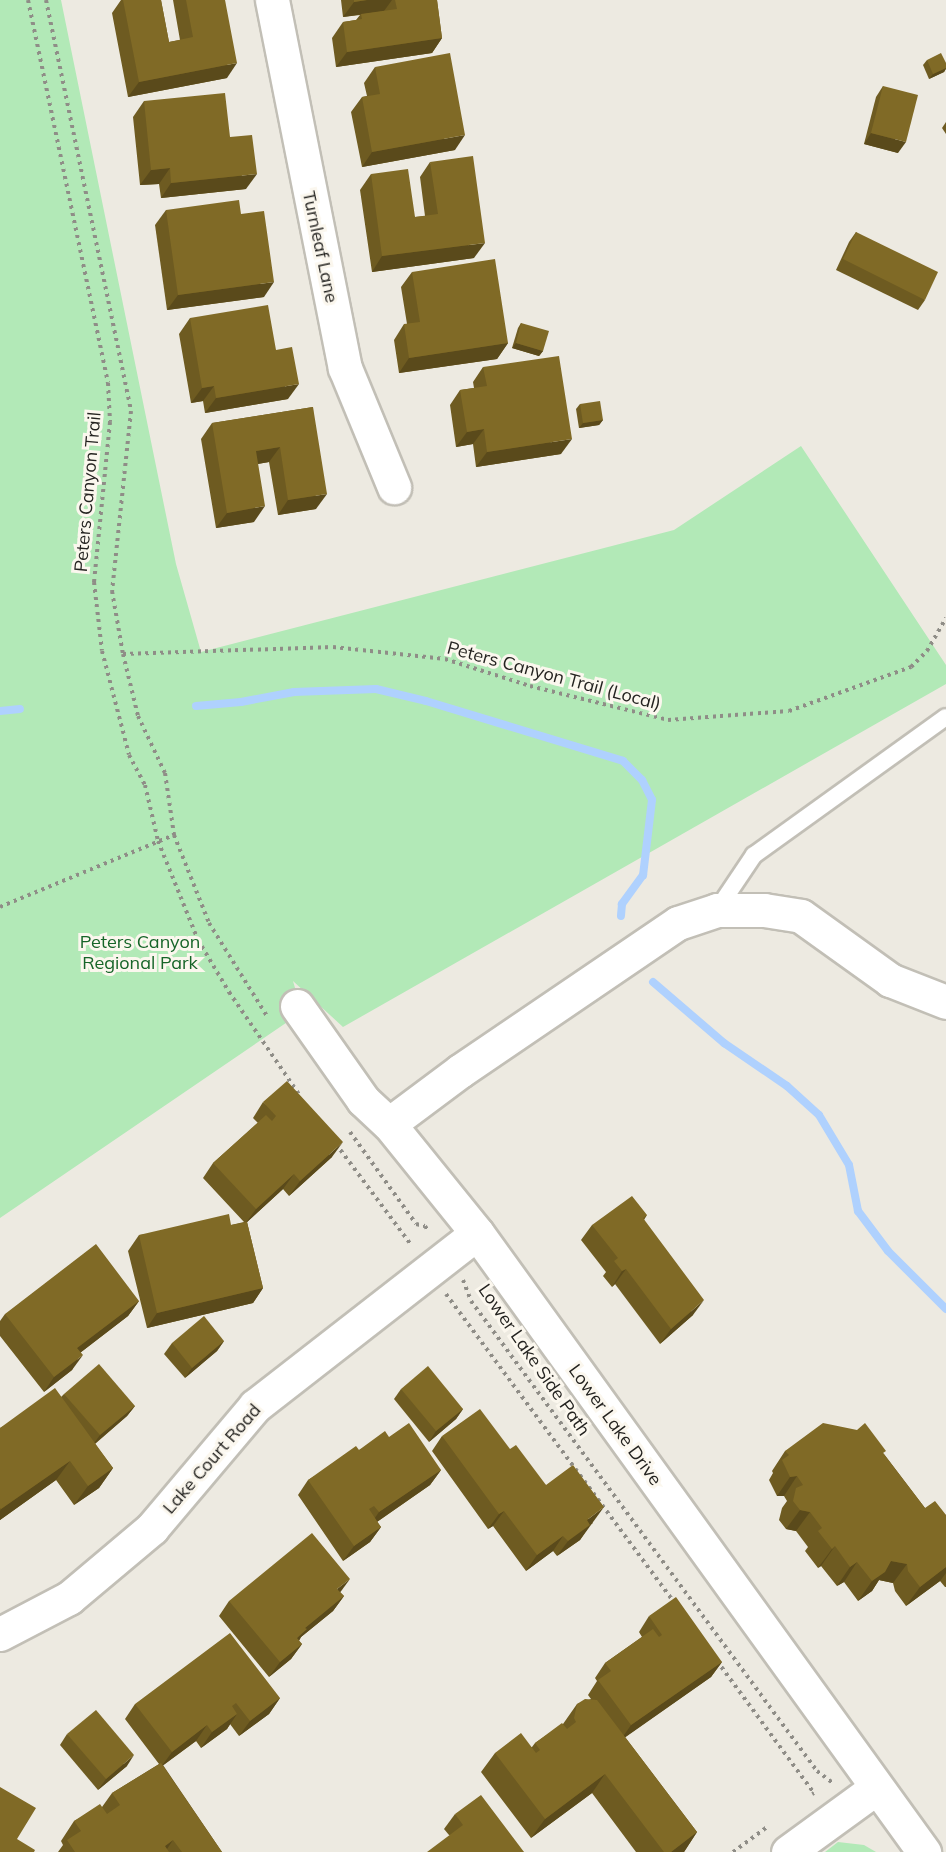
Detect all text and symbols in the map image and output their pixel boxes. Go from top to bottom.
street label: Turnleaf Lane [298,189,342,305]
street label: Peters Canyon Trail [70,411,106,573]
street label: Peters Canyon Trail (Local) [445,637,663,715]
park label: Peters Canyon Regional Park [80,932,200,974]
street label: Lower Lake Side Path [473,1280,595,1440]
street label: Lower Lake Drive [564,1360,666,1490]
street label: Lake Court Road [158,1400,266,1518]

